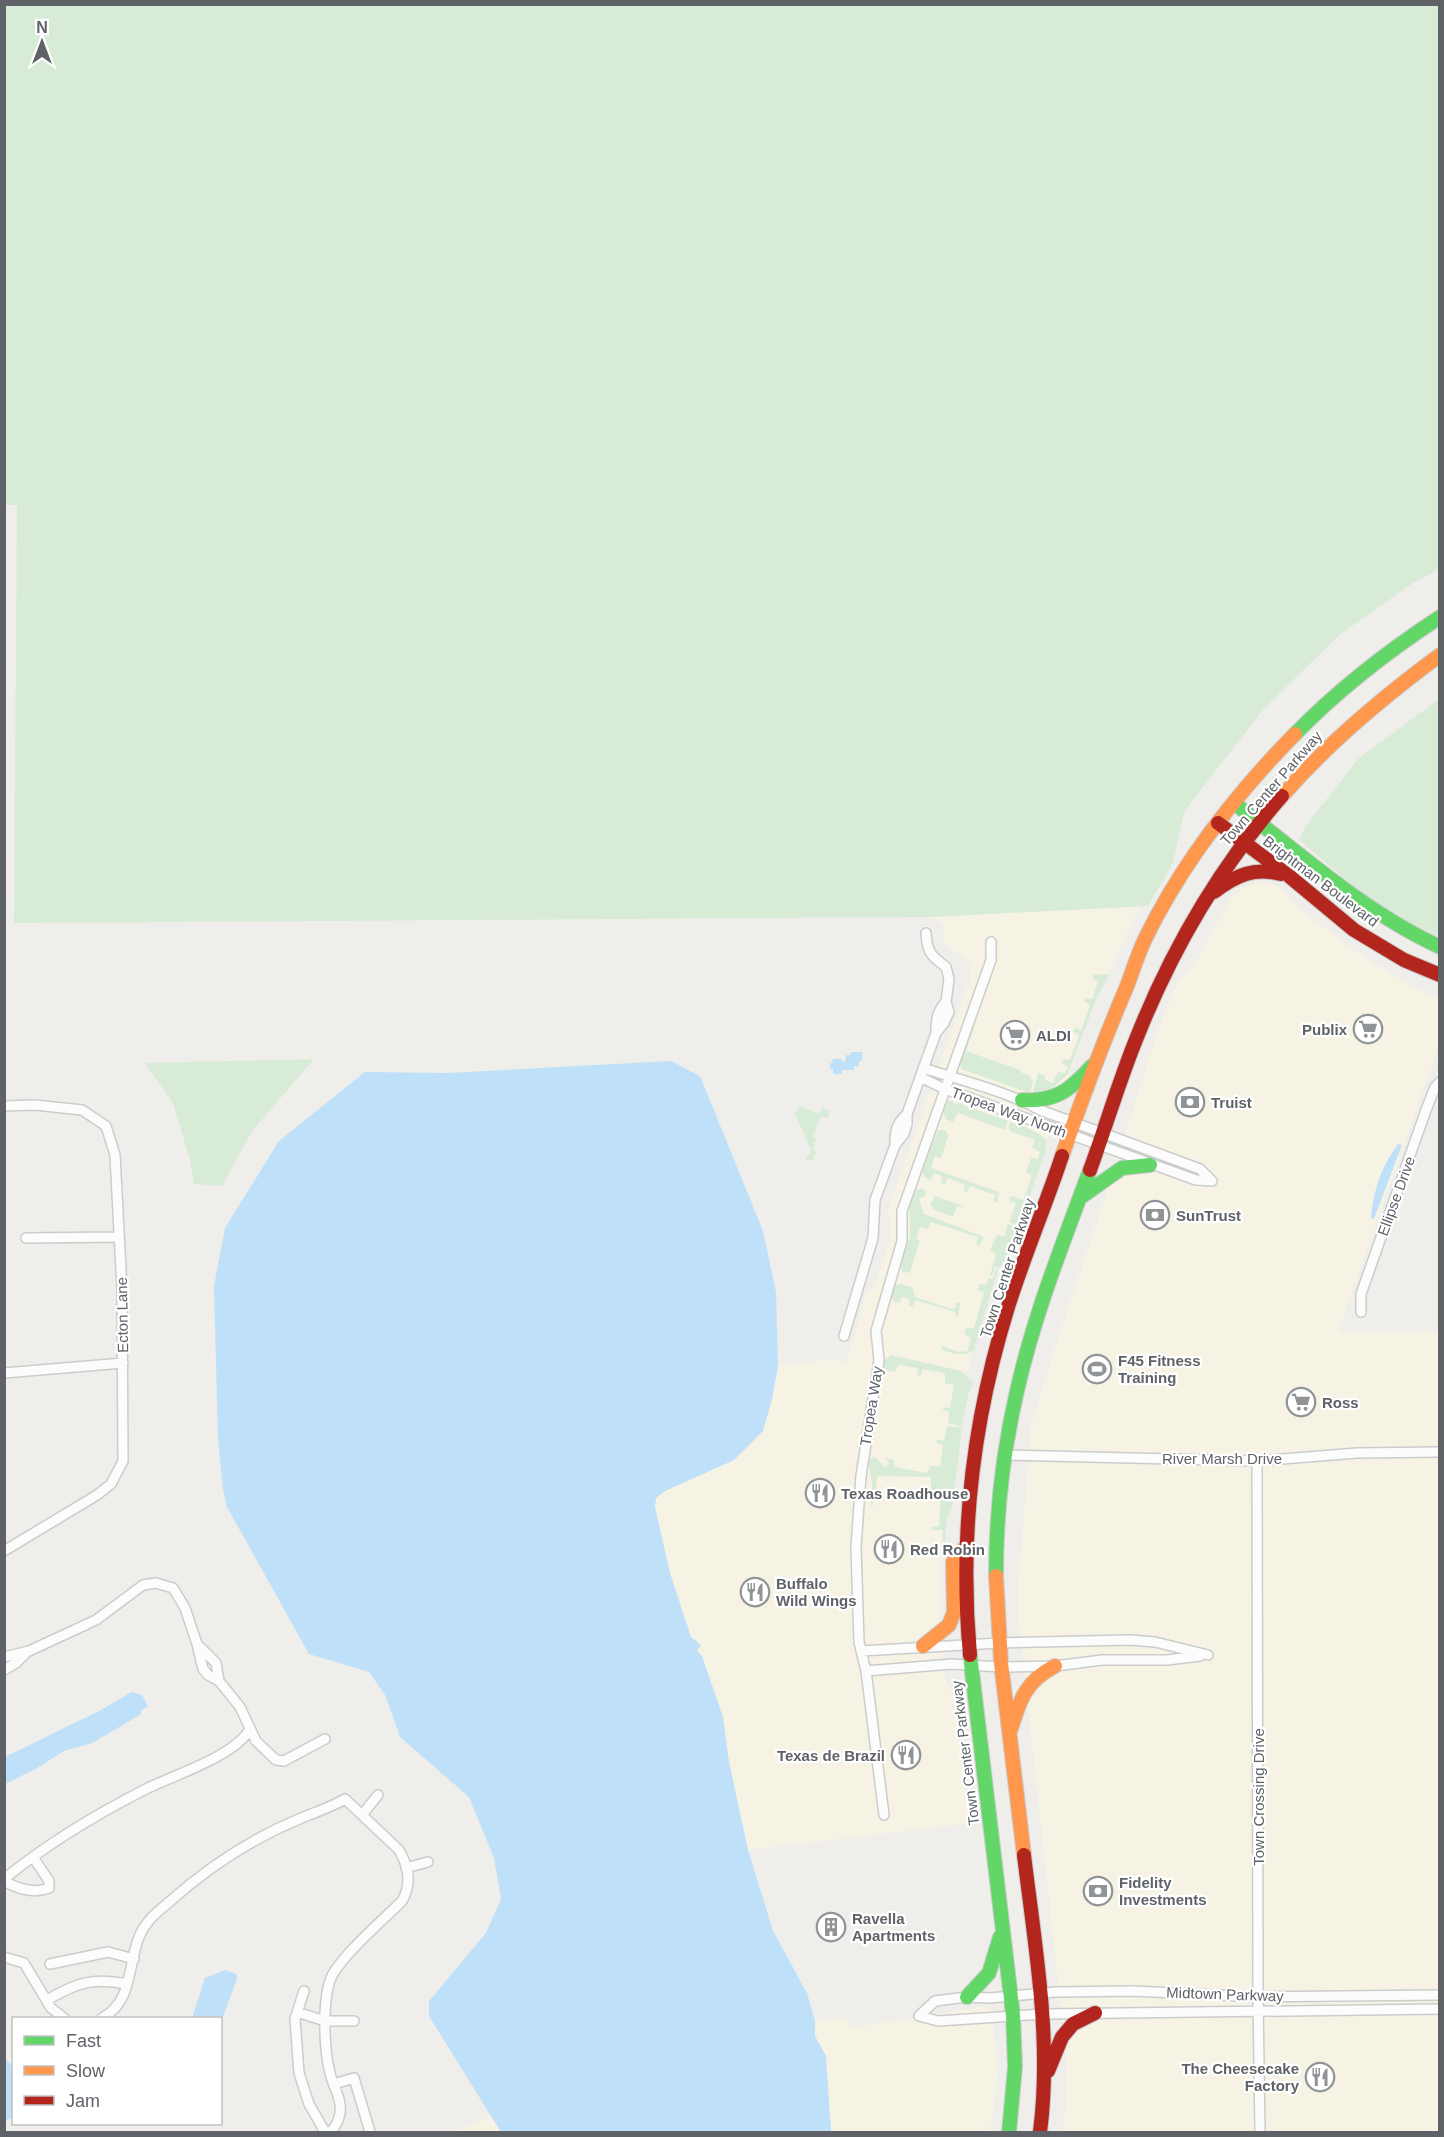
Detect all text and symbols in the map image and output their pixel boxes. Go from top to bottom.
north arrow [12,12,72,72]
text: N [36,19,48,36]
street label: Town Center Parkway [1217,727,1326,849]
street label: Brightman Boulevard [1260,832,1382,930]
supermarket icon: Publix [1352,1013,1384,1045]
supermarket icon: ALDI [999,1019,1031,1051]
place label: Publix [1302,1021,1348,1038]
place label: ALDI [1036,1027,1071,1044]
street label: Tropea Way North [949,1083,1069,1141]
bank icon: Truist [1174,1086,1206,1118]
place label: Truist [1211,1094,1252,1111]
street label: Ellipse Drive [1374,1154,1418,1238]
street label: Town Center Parkway [976,1196,1038,1340]
bank icon: SunTrust [1139,1199,1171,1231]
place label: SunTrust [1176,1207,1241,1224]
street label: Ecton Lane [113,1277,131,1353]
place label: F45 Fitness Training [1118,1352,1201,1386]
sports icon: F45 Fitness Training [1081,1353,1113,1385]
street label: Tropea Way [856,1364,886,1447]
supermarket icon: Ross [1285,1386,1317,1418]
place label: Ross [1322,1394,1359,1411]
street label: River Marsh Drive [1162,1450,1282,1467]
restaurant icon: Texas Roadhouse [804,1477,836,1509]
place label: Texas Roadhouse [841,1485,968,1502]
restaurant icon: Red Robin [873,1533,905,1565]
place label: Red Robin [910,1541,985,1558]
place label: Buffalo Wild Wings [776,1575,857,1609]
restaurant icon: Buffalo Wild Wings [739,1576,771,1608]
street label: Town Center Parkway [948,1679,982,1826]
street label: Town Crossing Drive [1250,1728,1267,1866]
restaurant icon: Texas de Brazil [890,1739,922,1771]
place label: Texas de Brazil [777,1747,885,1764]
place label: Fidelity Investments [1119,1874,1207,1908]
bank icon: Fidelity Investments [1082,1875,1114,1907]
place label: Ravella Apartments [852,1910,935,1944]
building icon: Ravella Apartments [815,1911,847,1943]
street label: Midtown Parkway [1166,1983,1285,2005]
legend [12,2017,222,2125]
text: Fast [66,2031,101,2051]
place label: The Cheesecake Factory [1181,2060,1300,2094]
text: Slow [66,2061,106,2081]
restaurant icon: The Cheesecake Factory [1304,2061,1336,2093]
text: Jam [66,2091,100,2111]

